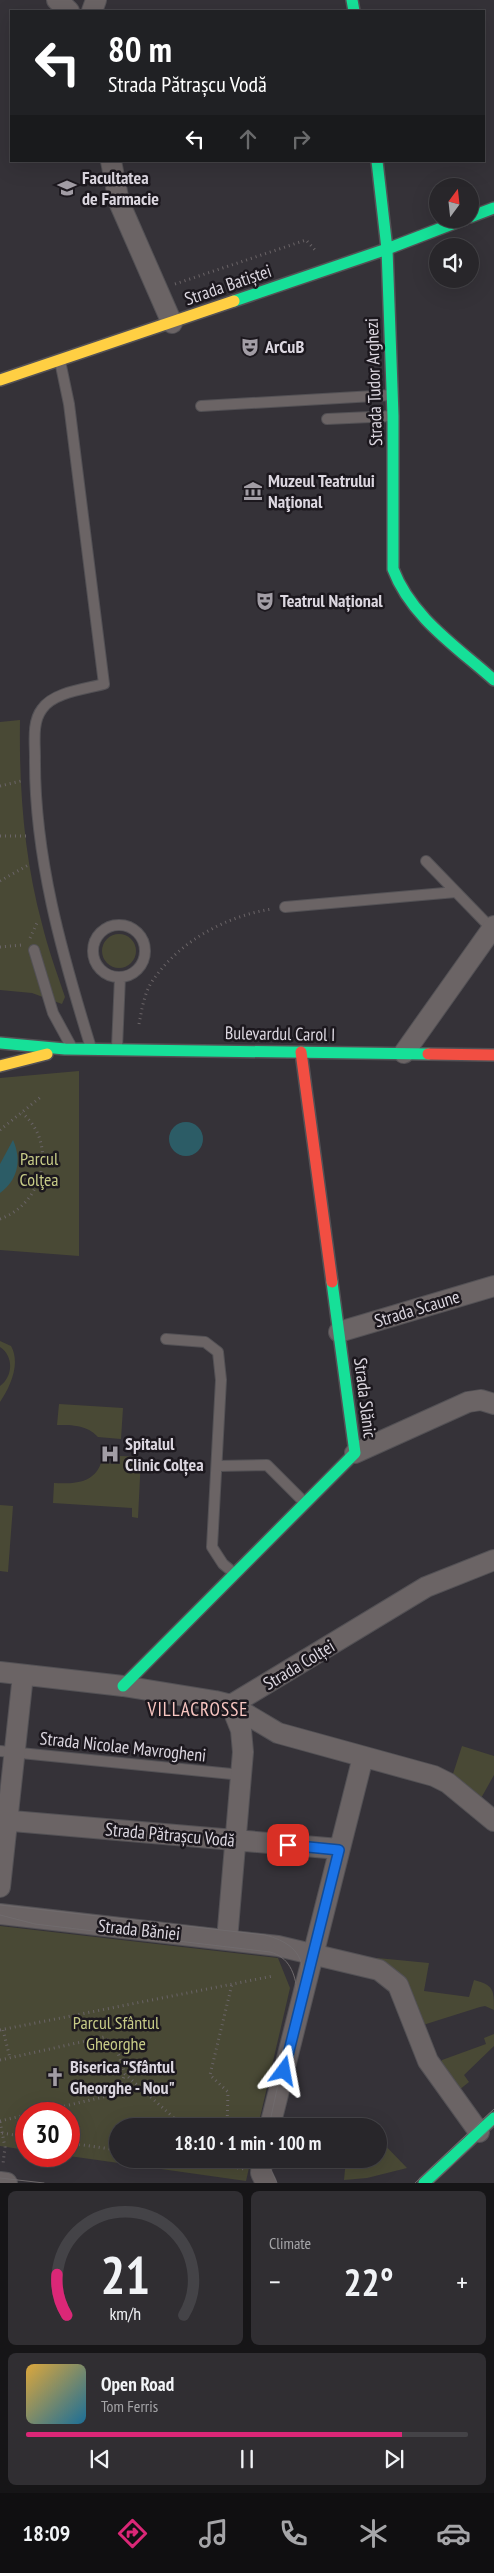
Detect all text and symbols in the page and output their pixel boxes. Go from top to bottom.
text: 80 m [108,26,172,72]
icon: left [25,30,90,95]
text: Strada Pătrașcu Vodă [108,70,267,98]
icon: left [181,125,209,153]
icon: ahead [234,125,262,153]
icon: right [287,125,315,153]
place label: Facultatea de Farmacie [82,166,159,210]
school or university icon: Facultatea de Farmacie [56,177,78,199]
north arrow [429,178,479,228]
map controls [429,178,479,288]
button: sound [429,238,479,288]
street label: Strada Batiștei [181,259,274,310]
street label: Strada Tudor Arghezi [360,318,387,446]
place label: ArCuB [264,335,304,358]
theatre icon: ArCuB [239,336,261,358]
place label: Muzeul Teatrului Naţional [268,469,375,513]
museum icon: Muzeul Teatrului Naţional [242,480,264,502]
place label: Teatrul Național [280,589,383,612]
theatre icon: Teatrul Național [254,590,276,612]
street label: Bulevardul Carol I [225,1021,335,1046]
park label: Parcul Colţea [19,1147,59,1191]
street label: Strada Scaune [371,1285,462,1332]
street label: Strada Slănic [349,1356,382,1440]
place label: Spitalul Clinic Colțea [125,1432,204,1476]
hospital icon: Spitalul Clinic Colțea [99,1443,121,1465]
street label: Strada Colței [259,1634,339,1695]
district label: VILLACROSSE [147,1697,248,1721]
street label: Strada Nicolae Mavrogheni [39,1726,207,1767]
street label: Strada Pătrașcu Vodă [104,1817,236,1852]
pin [267,1824,309,1866]
icon: arrive [274,1831,302,1859]
street label: Strada Băniei [97,1914,181,1945]
park label: Parcul Sfântul Gheorghe [73,2011,160,2055]
position arrow [257,2044,309,2096]
place label: Biserica "Sfântul Gheorghe - Nou" [70,2055,175,2099]
church icon: Biserica "Sfântul Gheorghe - Nou" [44,2066,66,2088]
speed limit sign: 30 [15,2102,80,2167]
text: 18:10 · 1 min · 100 m [175,2131,321,2155]
text: Climate [269,2233,311,2253]
text: 21 [101,2241,150,2308]
text: 22° [343,2257,394,2306]
text: − [269,2263,281,2300]
text: + [456,2263,468,2300]
text: km/h [110,2302,141,2325]
text: Open Road [101,2372,174,2396]
text: Tom Ferris [101,2396,158,2416]
icon: previous [86,2445,114,2473]
icon: pause [233,2445,261,2473]
icon: next [380,2445,408,2473]
icon: directions [115,2516,150,2551]
icon: music [196,2516,231,2551]
icon: phone [276,2516,311,2551]
icon: climate [356,2516,391,2551]
icon: car [436,2516,471,2551]
text: 18:09 [23,2519,70,2547]

